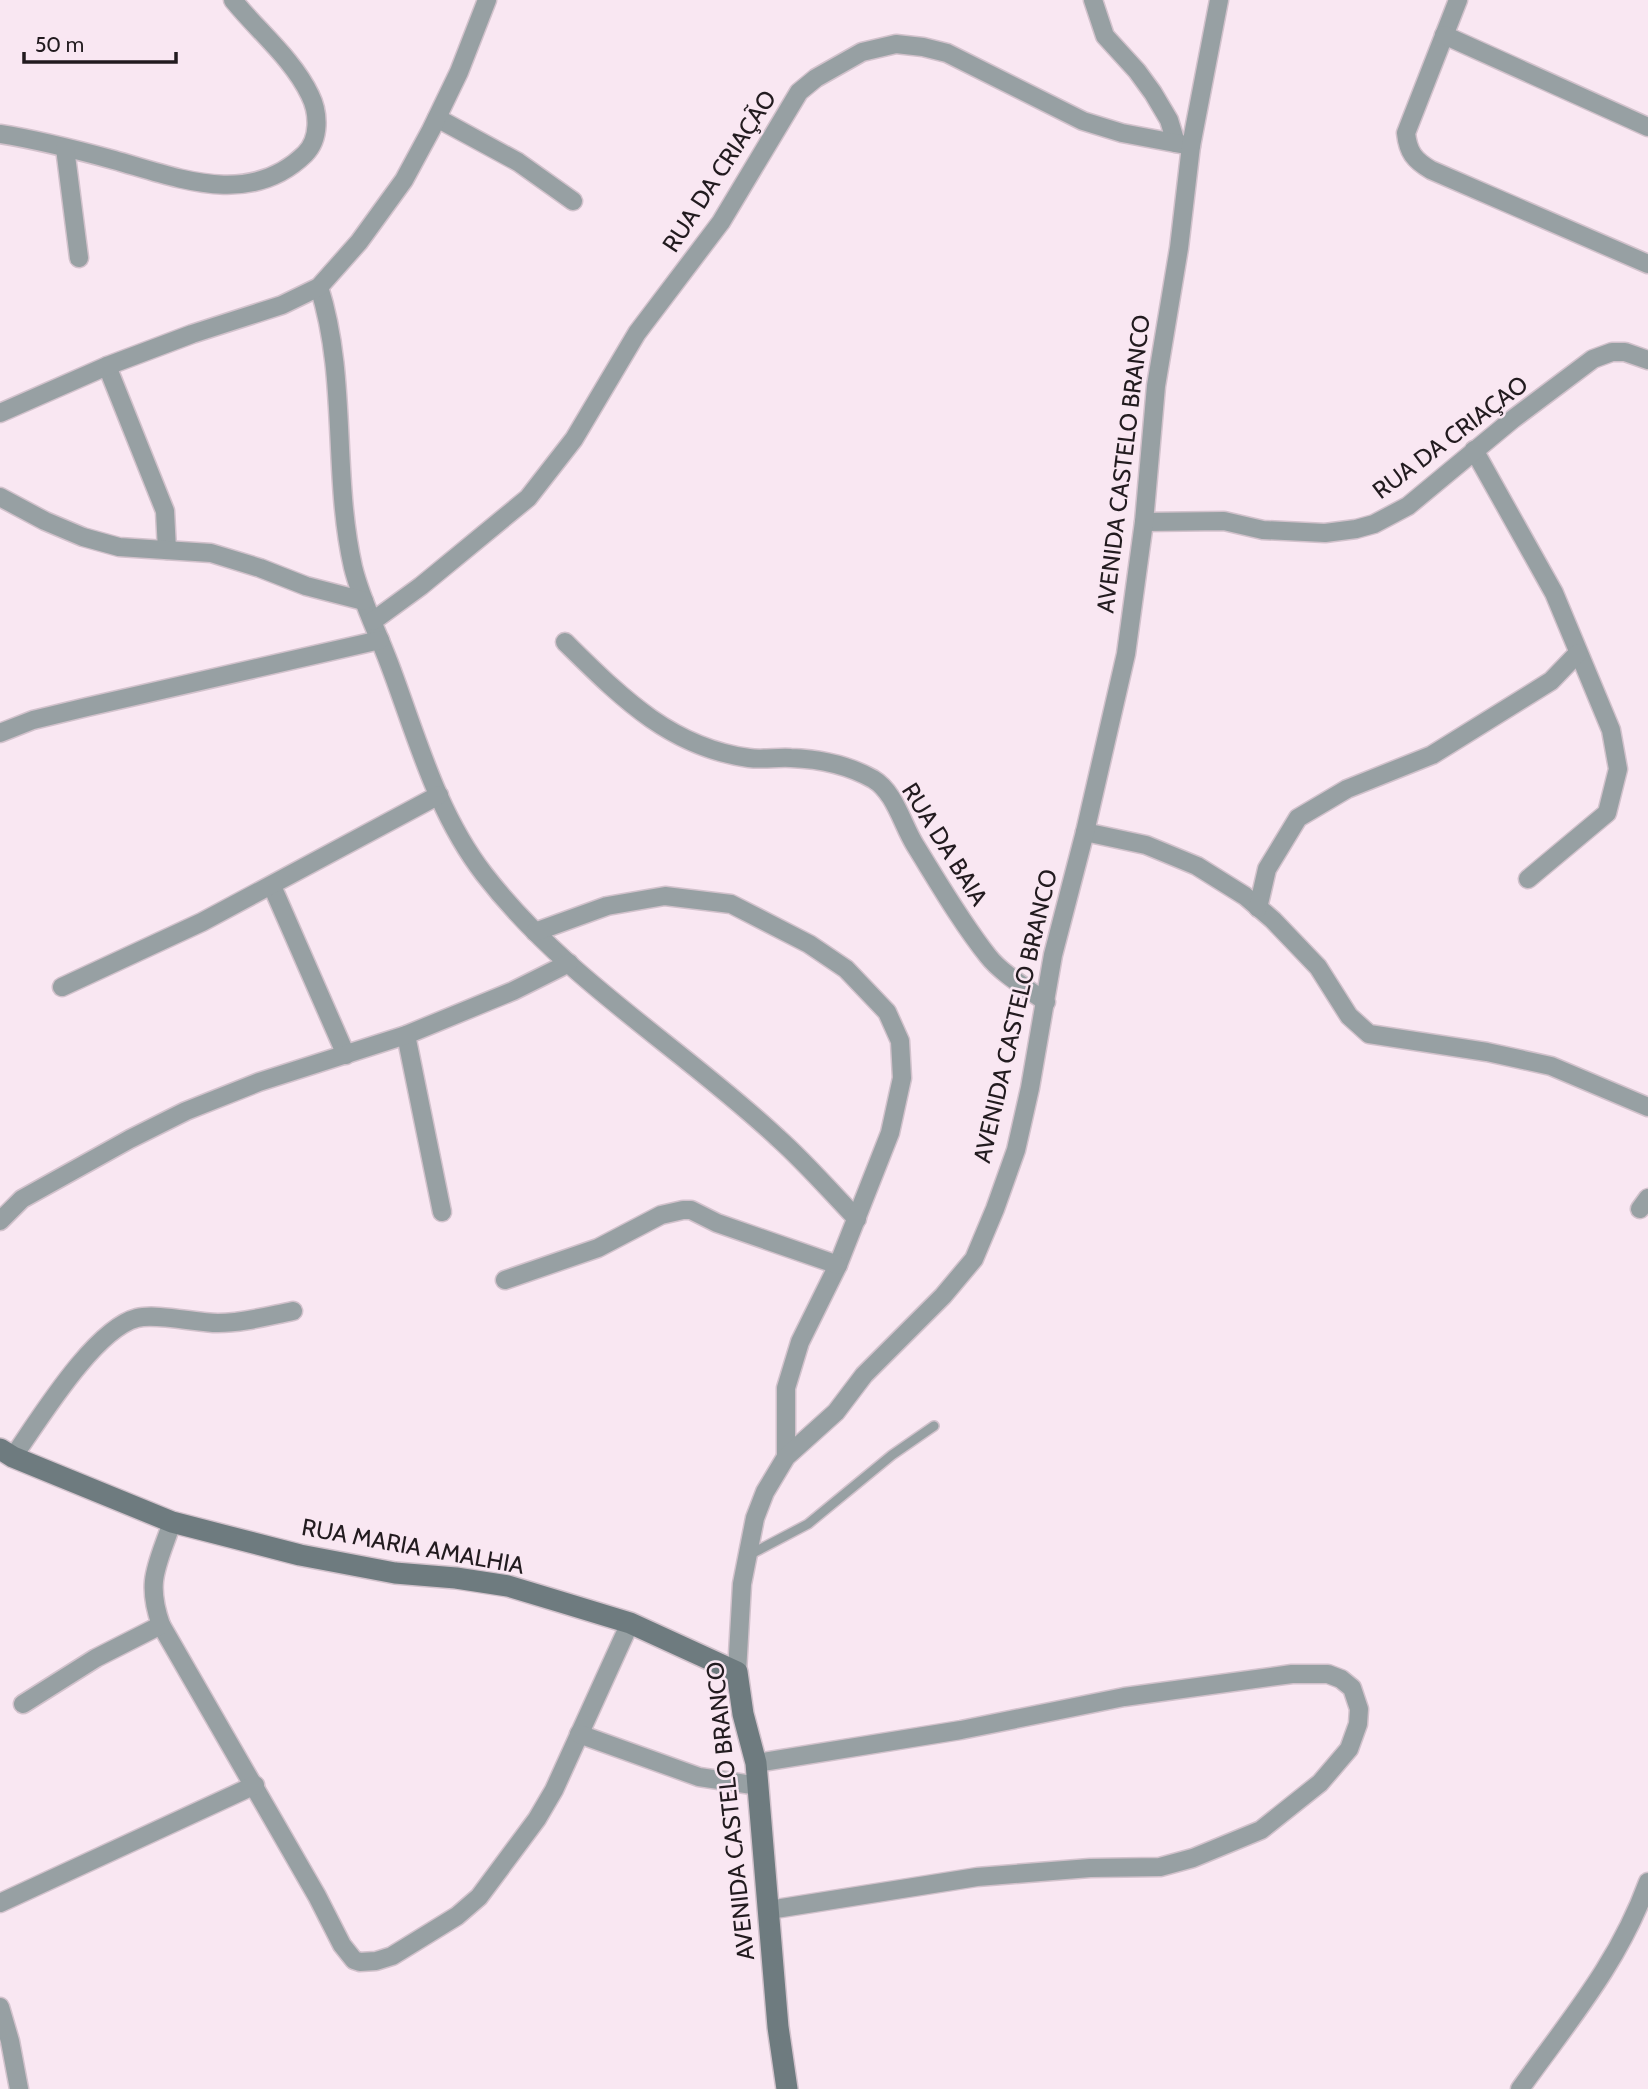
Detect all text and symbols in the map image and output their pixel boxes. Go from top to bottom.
scale bar [24,21,177,65]
text: 50 m [35,32,84,57]
street label: RUA DA CRIAÇÃO [656,85,782,257]
street label: AVENIDA CASTELO BRANCO [1090,313,1156,615]
street label: RUA DA CRIAÇAO [1367,369,1533,505]
street label: RUA DA BAIA [896,777,994,911]
street label: AVENIDA CASTELO BRANCO [967,866,1063,1166]
street label: RUA MARIA AMALHIA [299,1512,527,1580]
street label: AVENIDA CASTELO BRANCO [700,1660,760,1962]

